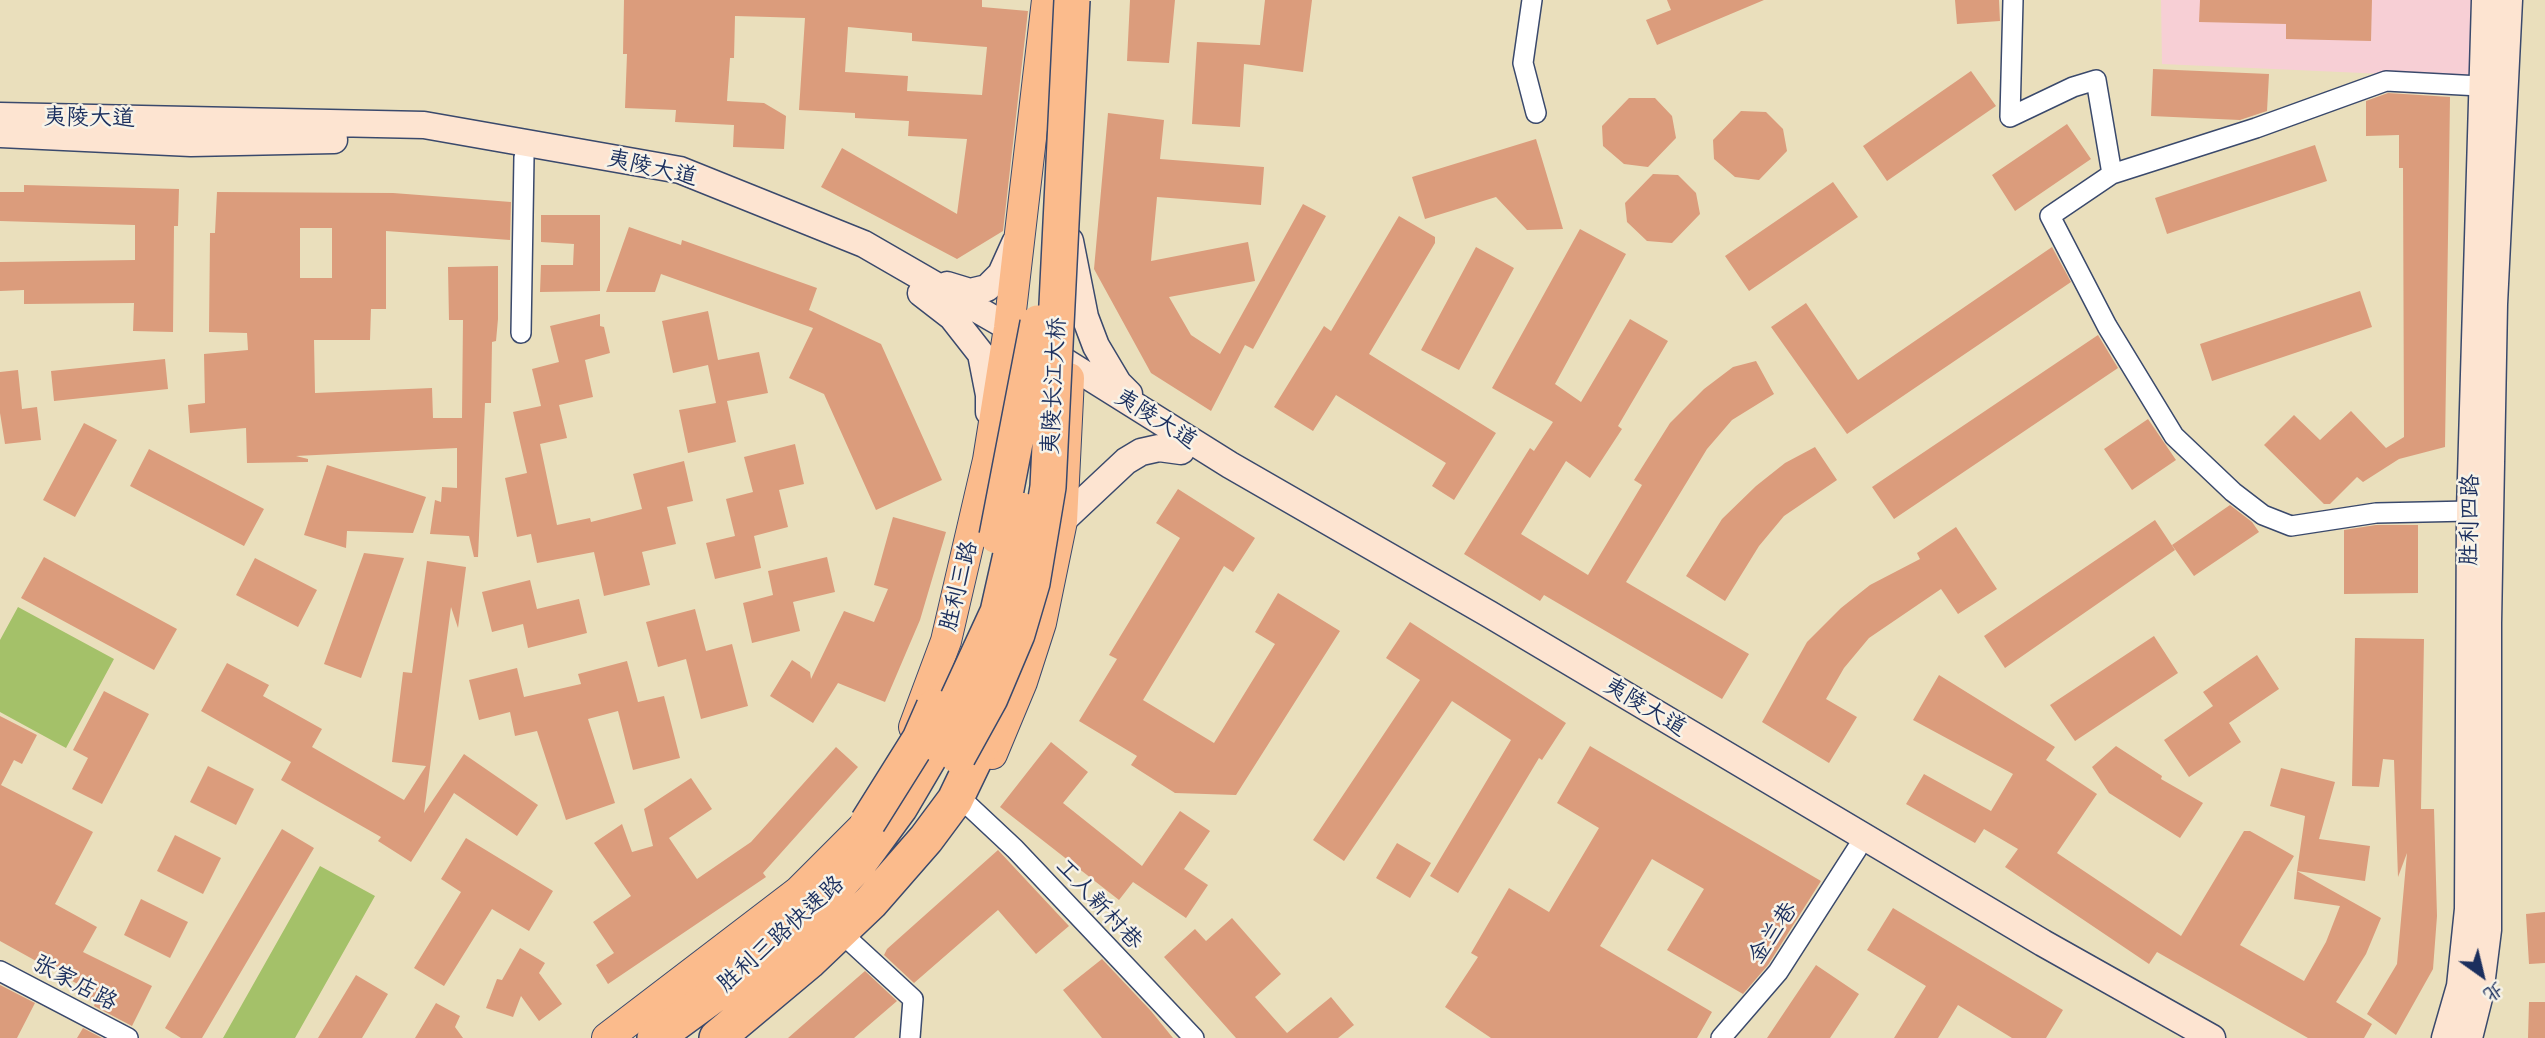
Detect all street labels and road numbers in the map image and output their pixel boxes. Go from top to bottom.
street label: 夷陵大道 [43,103,135,133]
street label: 夷陵大道 [604,144,700,192]
street label: 夷陵长江大桥 [1037,316,1071,456]
street label: 夷陵大道 [1110,383,1202,455]
street label: 胜利四路 [2455,474,2485,566]
street label: 胜利三路 [934,538,984,634]
street label: 夷陵大道 [1598,671,1692,743]
street label: 工人新村巷 [1050,853,1148,955]
street label: 胜利三路快速路 [712,870,850,998]
street label: 金兰巷 [1742,897,1804,969]
street label: 张家店路 [28,949,122,1017]

